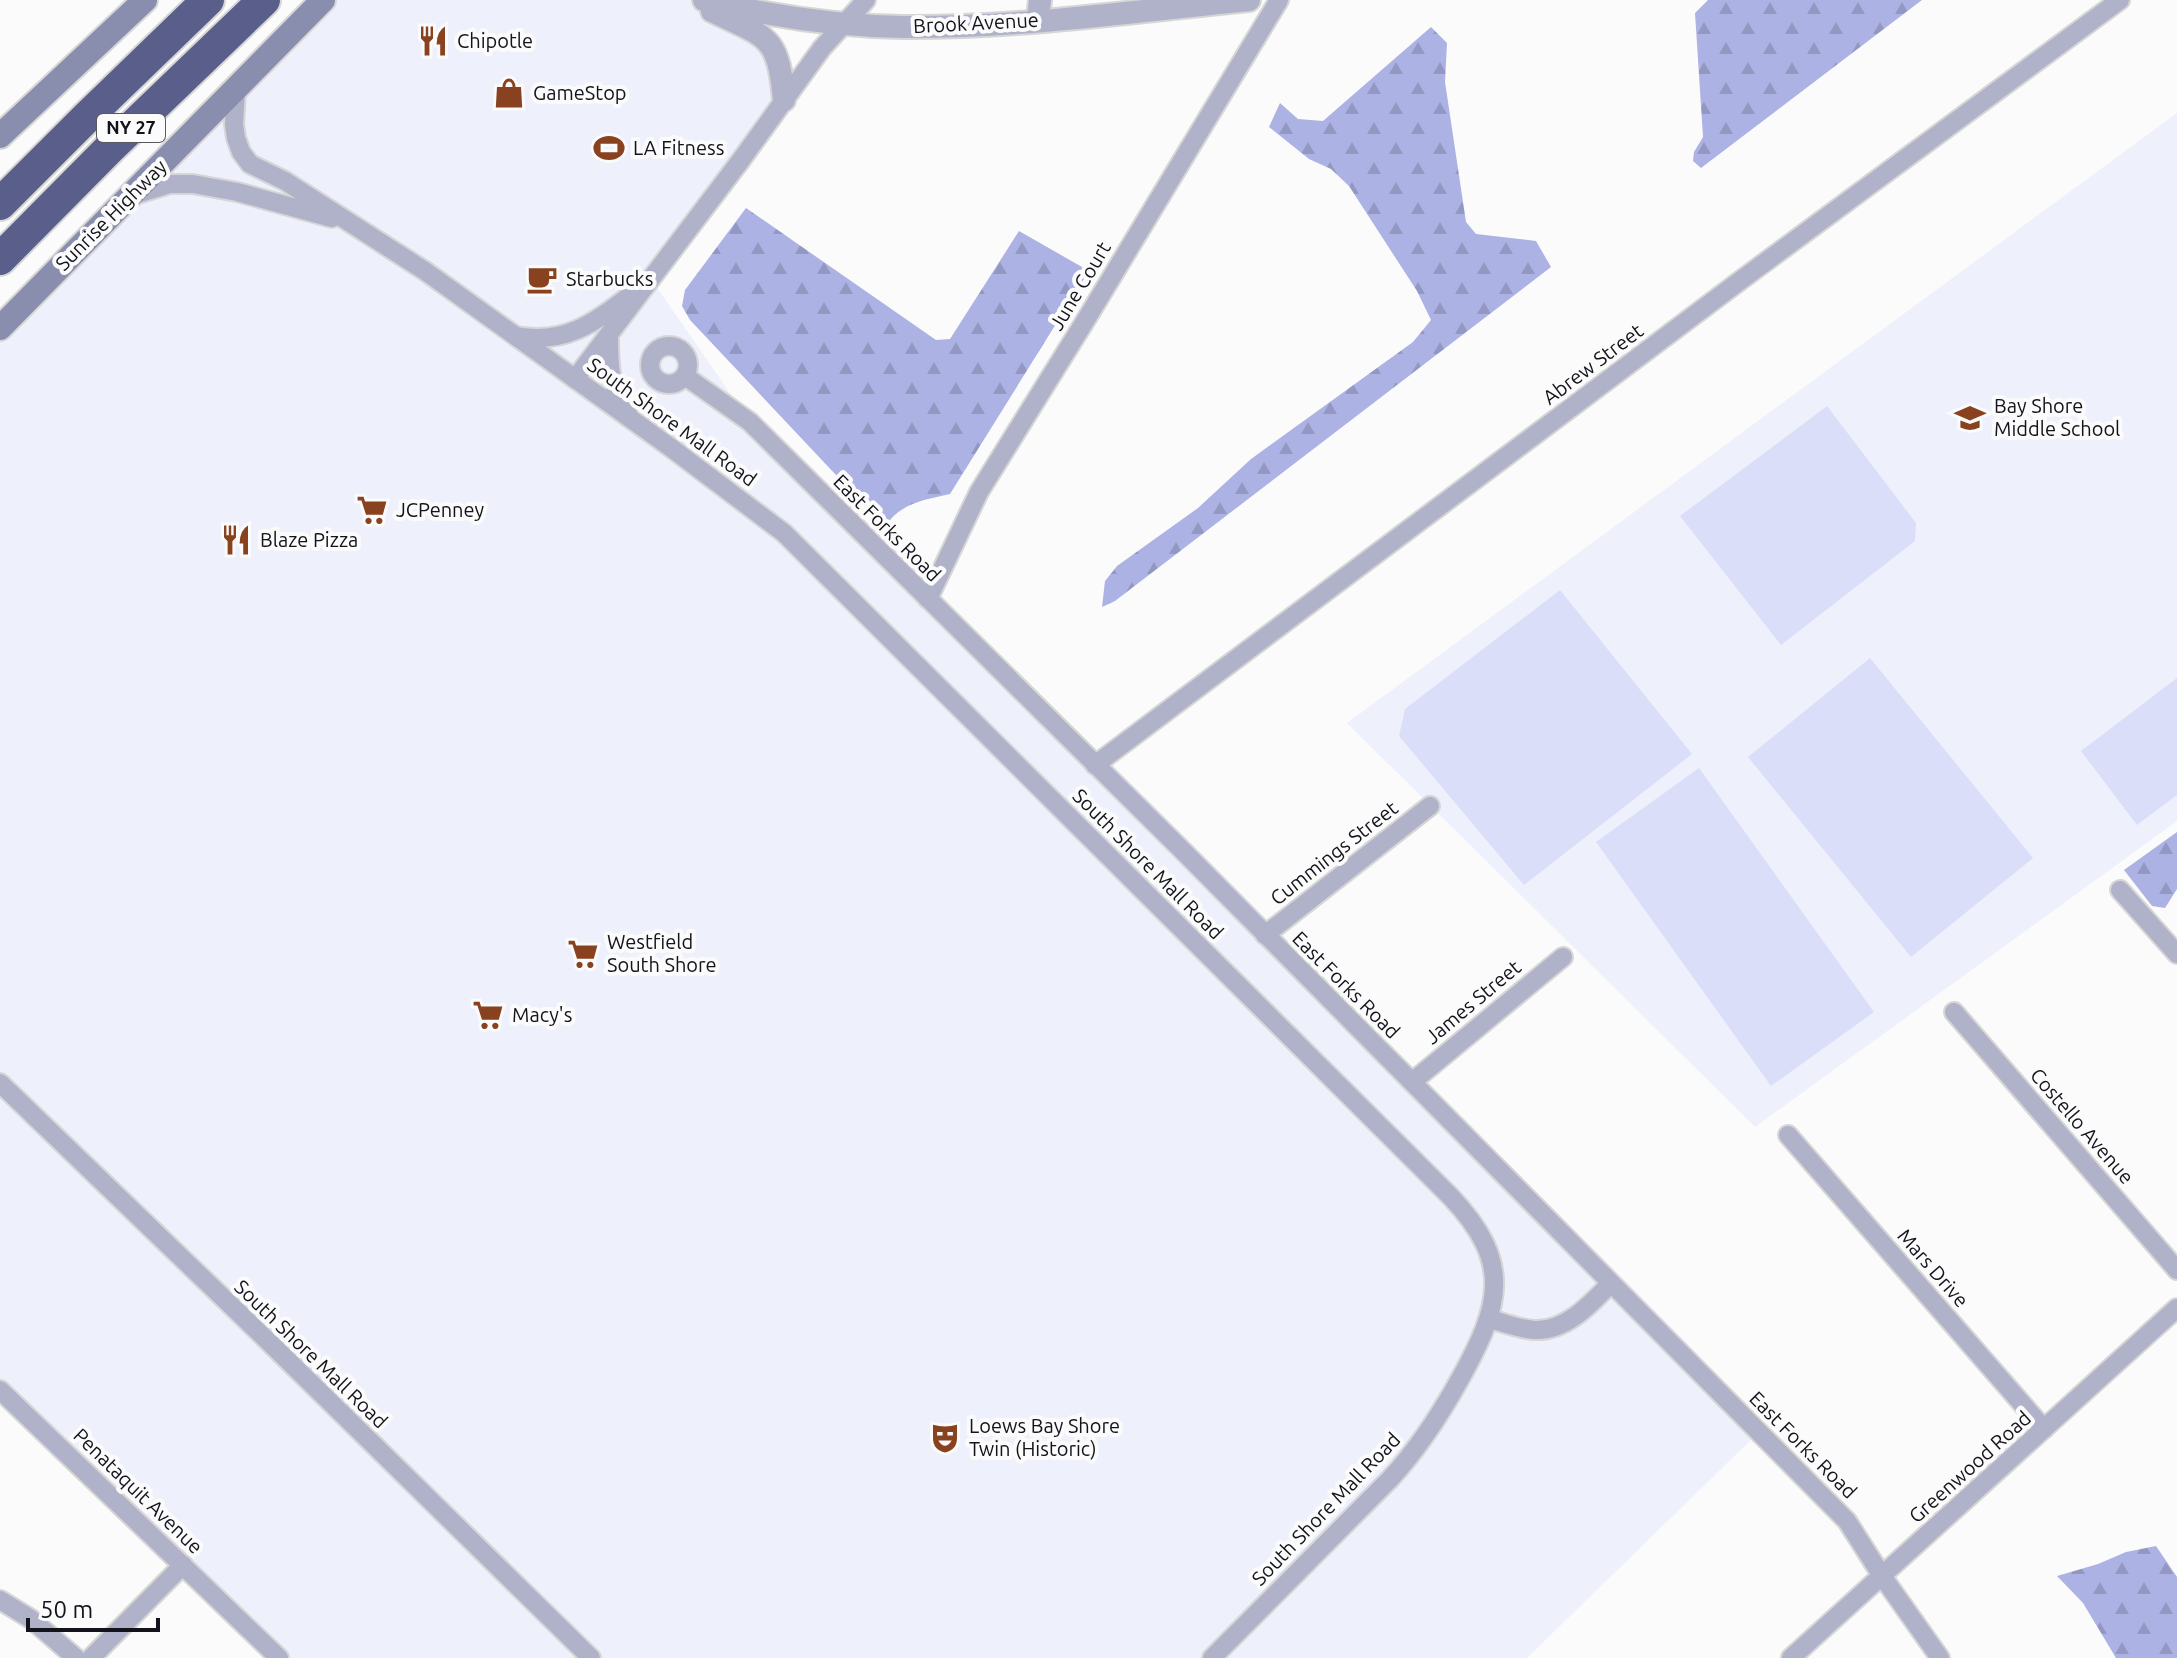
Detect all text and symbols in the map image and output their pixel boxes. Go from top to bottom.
street label: Brook Avenue [913,8,1039,37]
restaurant icon: Chipotle [416,24,450,58]
place label: Chipotle [457,29,533,52]
shop icon: GameStop [492,76,526,110]
place label: GameStop [533,81,627,104]
road number: NY 27 [97,114,165,142]
sports icon: LA Fitness [592,131,626,165]
place label: LA Fitness [633,136,724,159]
street label: Sunrise Highway [50,154,171,275]
street label: June Court [1044,237,1115,334]
cafe icon: Starbucks [525,262,559,296]
place label: Starbucks [566,267,653,290]
street label: Abrew Street [1538,318,1647,409]
street label: South Shore Mall Road [583,353,761,491]
place label: Bay Shore Middle School [1994,394,2120,440]
school or university icon: Bay Shore Middle School [1953,401,1987,435]
street label: East Forks Road [829,469,946,586]
supermarket icon: JCPenney [355,493,389,527]
place label: JCPenney [396,498,485,521]
restaurant icon: Blaze Pizza [219,523,253,557]
place label: Blaze Pizza [260,528,358,551]
street label: South Shore Mall Road [1068,784,1228,944]
street label: Cummings Street [1266,796,1402,909]
street label: East Forks Road [1288,926,1405,1043]
place label: Westfield South Shore [607,930,717,976]
supermarket icon: Westfield South Shore [566,937,600,971]
street label: James Street [1420,955,1525,1048]
supermarket icon: Macy's [471,998,505,1032]
place label: Macy's [512,1003,572,1026]
street label: Costello Avenue [2026,1063,2139,1188]
street label: Mars Drive [1893,1224,1973,1311]
street label: South Shore Mall Road [230,1275,392,1432]
street label: East Forks Road [1745,1386,1862,1503]
street label: Greenwood Road [1904,1406,2035,1527]
place label: Loews Bay Shore Twin (Historic) [969,1414,1120,1460]
theatre icon: Loews Bay Shore Twin (Historic) [928,1421,962,1455]
street label: Penataquit Avenue [69,1423,208,1558]
street label: South Shore Mall Road [1247,1428,1404,1590]
scale bar [28,1582,158,1632]
text: 50 m [40,1596,93,1623]

